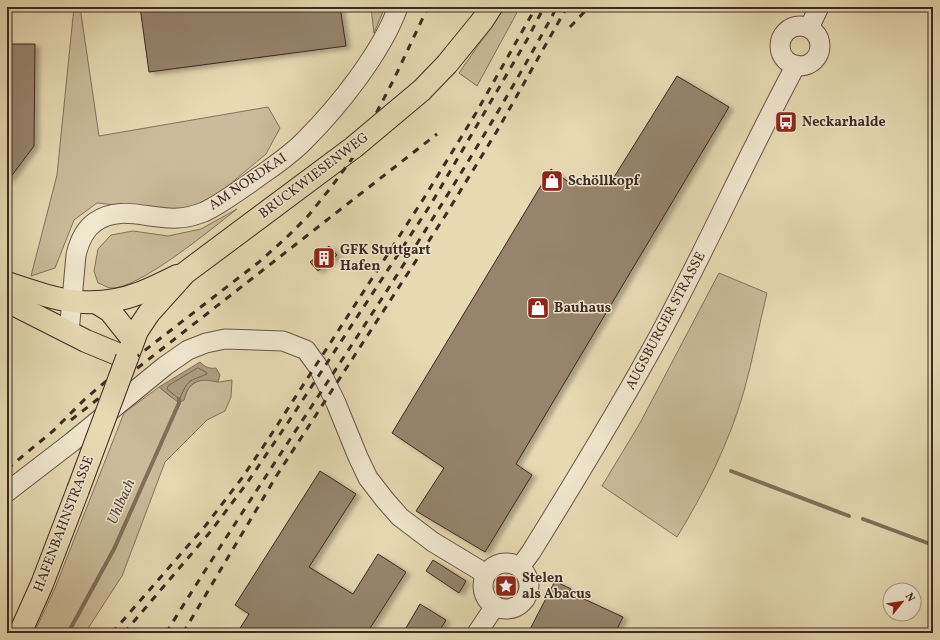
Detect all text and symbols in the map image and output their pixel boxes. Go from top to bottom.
bus stop icon: Neckarhalde [773,109,799,135]
place label: Neckarhalde [802,113,886,132]
street label: BRUCKWIESENWEG [255,128,373,224]
street label: AM NORDKAI [205,149,291,215]
shop icon: Schöllkopf [539,168,565,194]
place label: Schöllkopf [568,172,641,191]
place label: GFK Stuttgart Hafen [340,241,431,276]
building icon: GFK Stuttgart Hafen [311,245,337,271]
street label: AUGSBURGER STRASSE [622,249,710,393]
shop icon: Bauhaus [525,295,551,321]
place label: Bauhaus [554,299,611,318]
street label: HAFENBAHNSTRASSE [29,453,99,595]
water label: Uhlbach [103,476,141,528]
place label: Stelen als Abacus [522,569,591,604]
place icon: Stelen als Abacus [493,573,519,599]
north arrow [882,582,922,622]
text: N [901,591,918,605]

